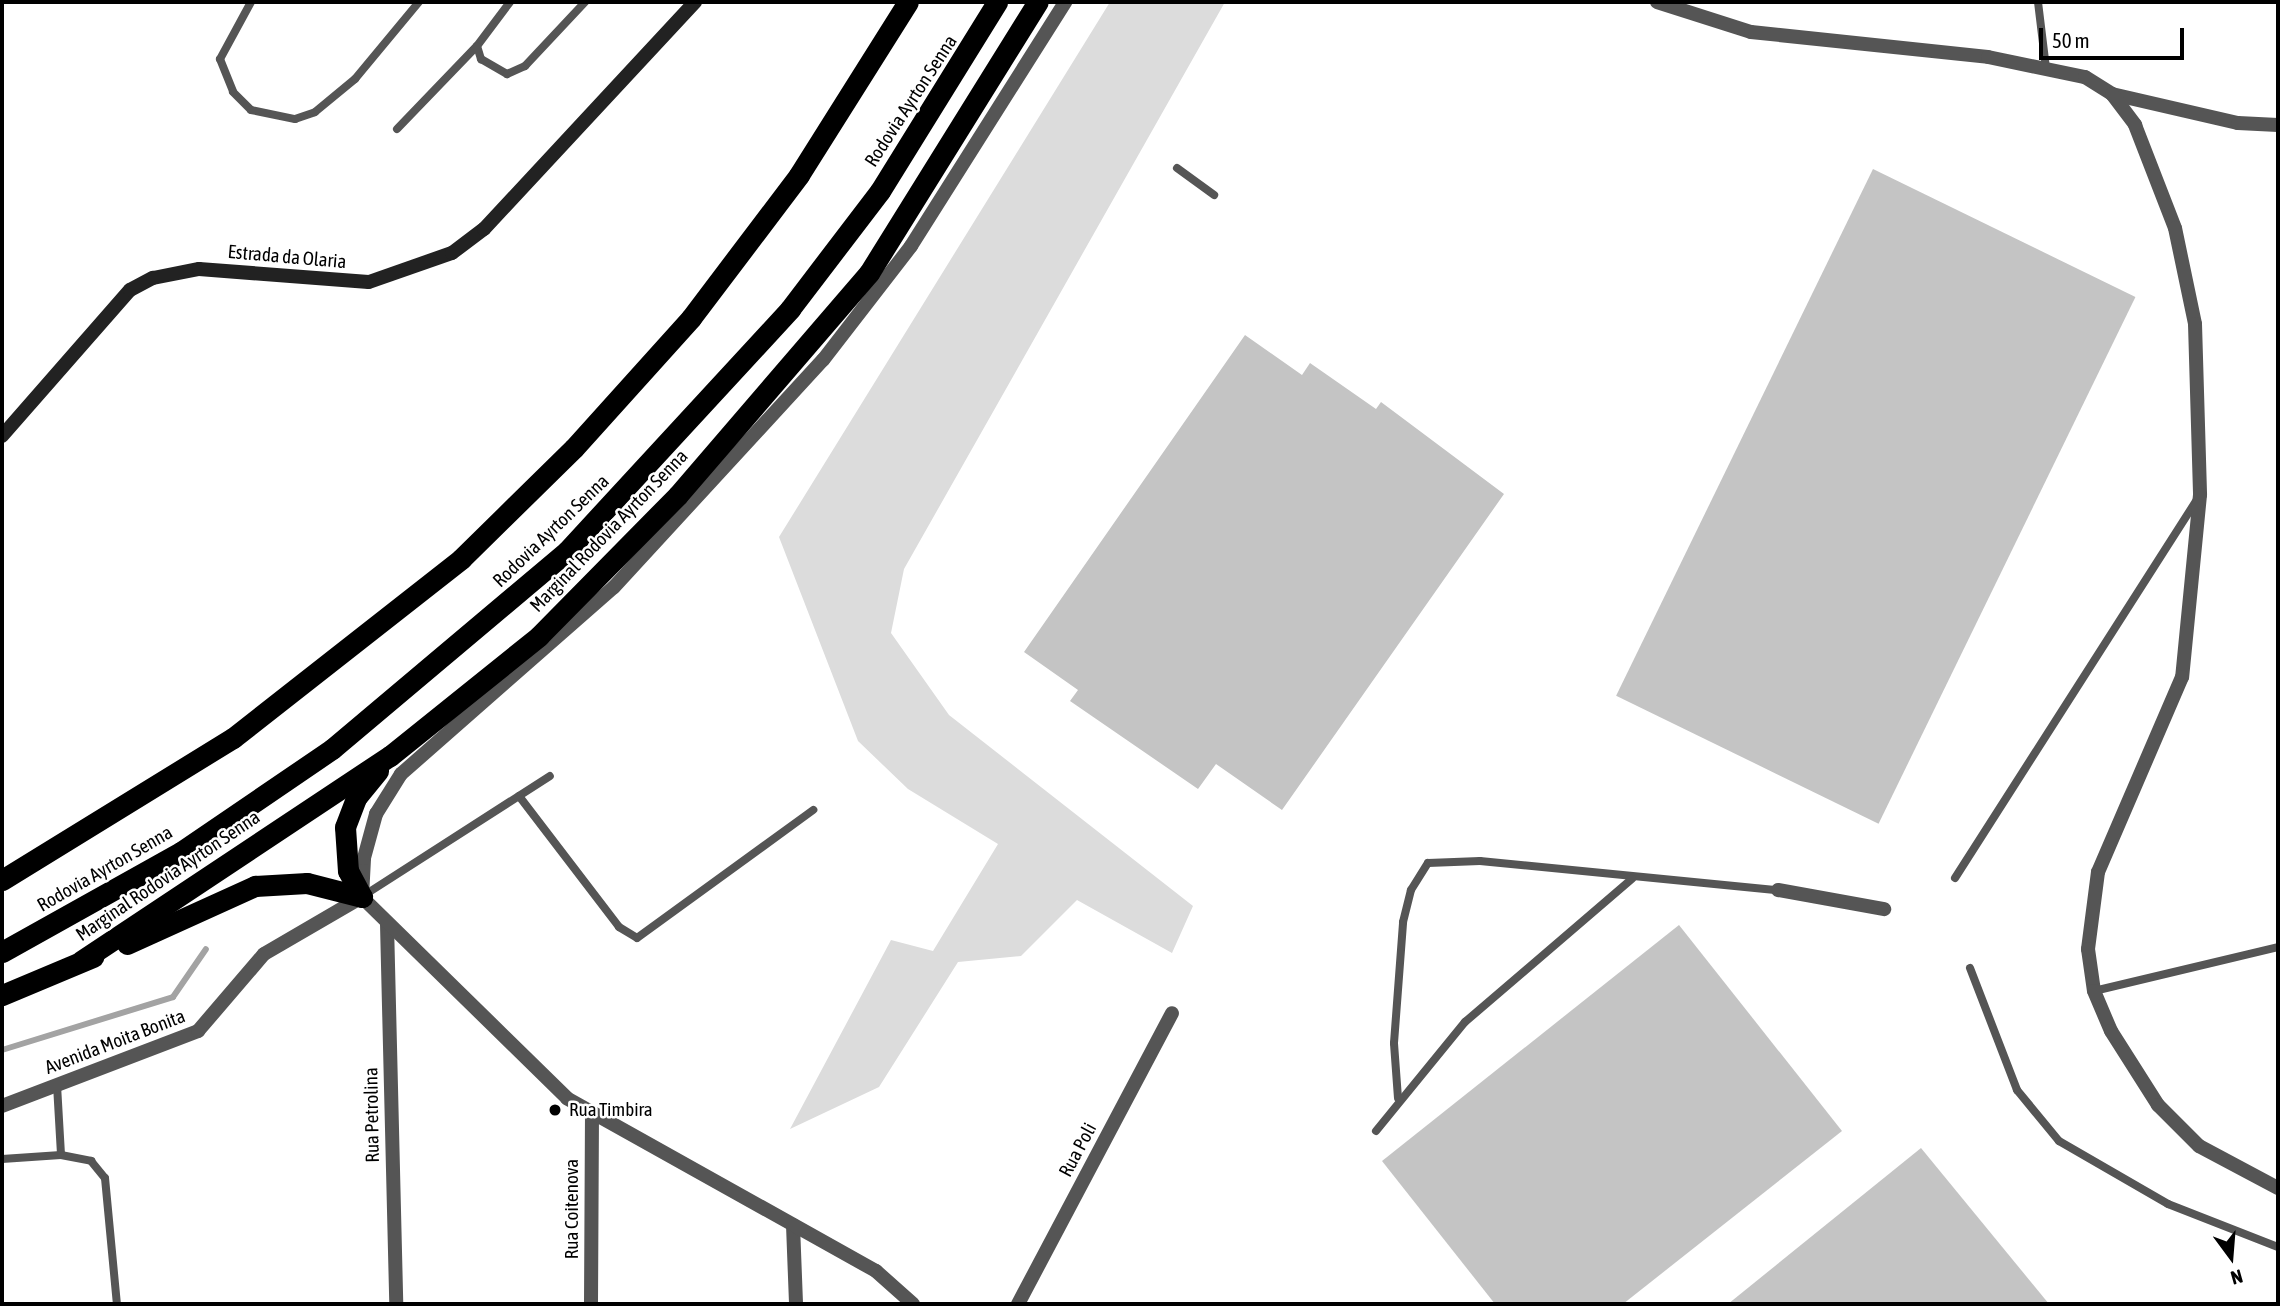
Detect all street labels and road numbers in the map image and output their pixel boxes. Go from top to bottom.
street label: Rodovia Ayrton Senna [860,31,962,171]
street label: Estrada da Olaria [227,240,347,274]
street label: Marginal Rodovia Ayrton Senna [525,445,693,617]
street label: Rodovia Ayrton Senna [488,470,614,592]
street label: Marginal Rodovia Ayrton Senna [72,806,264,946]
street label: Rodovia Ayrton Senna [33,821,177,917]
street label: Avenida Moita Bonita [42,1005,188,1079]
street label: Rua Petrolina [360,1067,384,1163]
street label: Rua Poli [1054,1119,1102,1181]
street label: Rua Coitenova [561,1159,583,1259]

